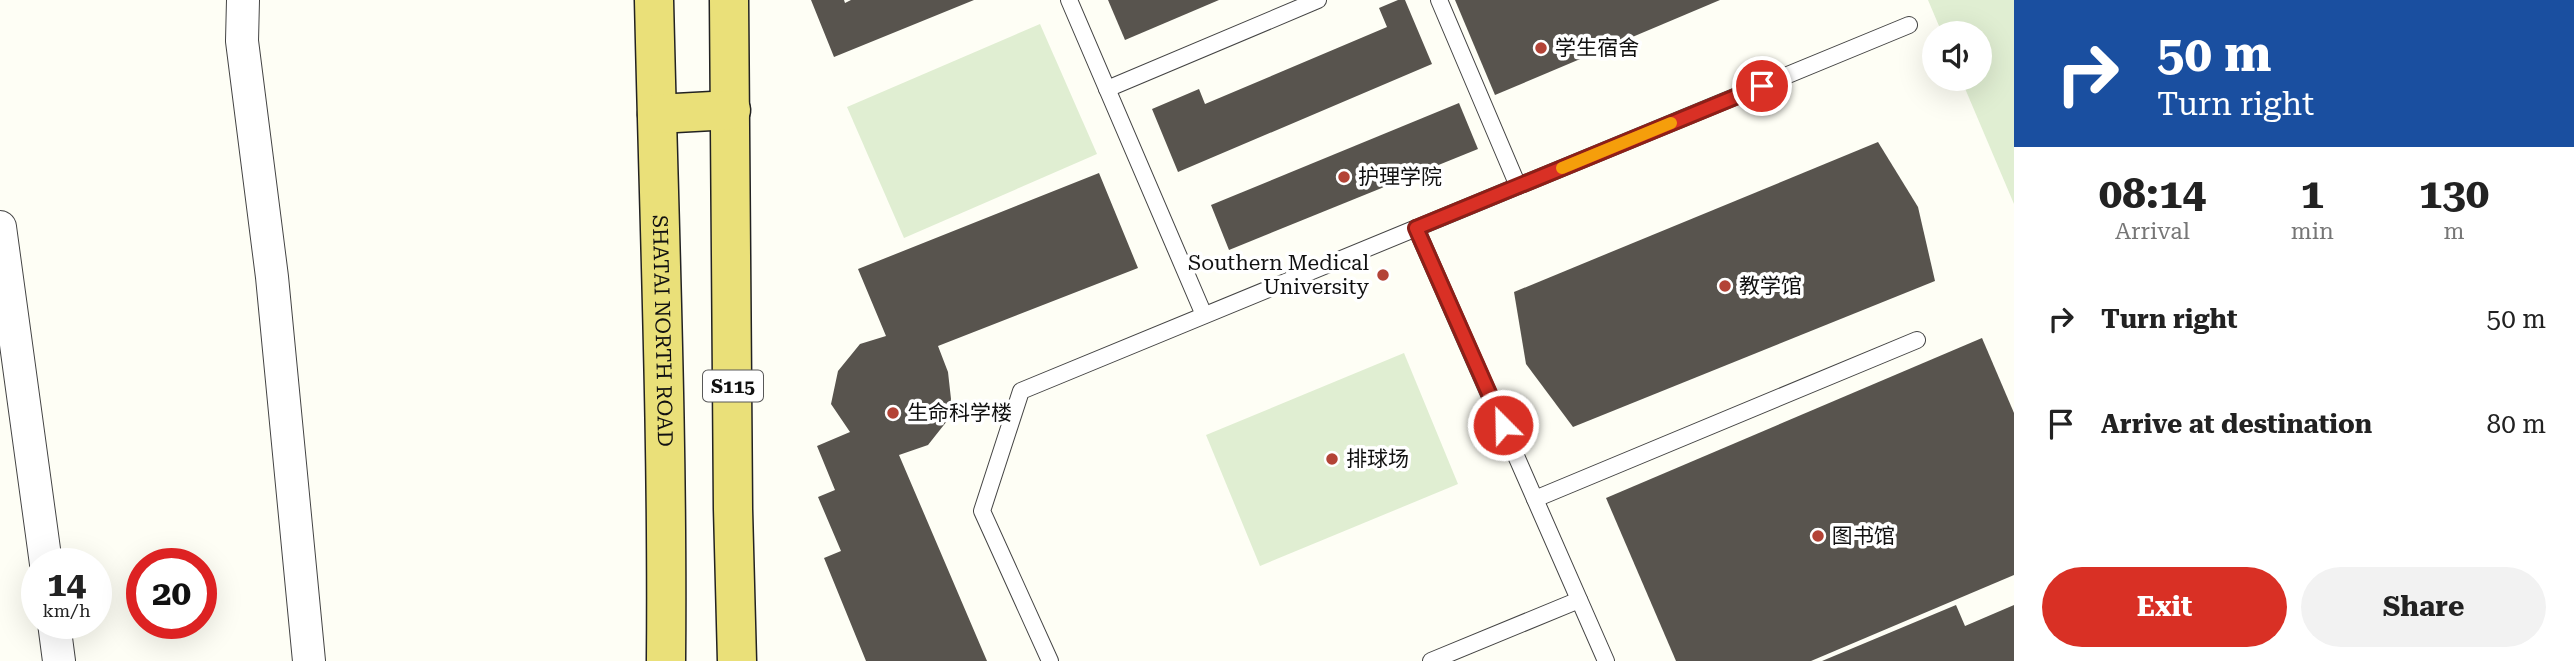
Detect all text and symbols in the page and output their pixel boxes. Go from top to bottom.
map controls [1922,21,1992,91]
button: sound [1922,21,1992,91]
text: 50 m [2157,26,2272,83]
icon: right [2042,28,2133,119]
place label: 学生宿舍 [1555,36,1639,60]
marker: 学生宿舍 [1533,40,1549,56]
pin [1732,56,1792,116]
icon: arrive [1743,67,1781,105]
text: Turn right [2157,85,2314,123]
place label: 护理学院 [1358,165,1442,189]
marker: 护理学院 [1336,169,1352,185]
text: 08:14 [2099,169,2206,218]
text: 1 [2301,169,2324,218]
text: 130 [2419,169,2489,218]
street label: SHATAI NORTH ROAD [648,215,677,447]
text: Arrival [2115,218,2190,245]
text: min [2291,218,2334,245]
text: m [2443,218,2464,245]
place label: Southern Medical University [1188,251,1370,299]
marker: Southern Medical University [1375,267,1391,283]
place label: 教学馆 [1739,274,1802,298]
marker: 教学馆 [1717,278,1733,294]
icon: right [2042,300,2080,338]
text: Turn right [2101,304,2237,334]
text: 50 m [2487,304,2546,334]
road number: S115 [703,370,763,402]
position arrow [1466,388,1540,462]
place label: 生命科学楼 [907,401,1012,425]
marker: 生命科学楼 [885,405,901,421]
icon: arrive [2042,405,2080,443]
text: Arrive at destination [2101,409,2372,439]
text: 80 m [2487,409,2546,439]
place label: 排球场 [1346,447,1409,471]
marker: 排球场 [1324,451,1340,467]
place label: 图书馆 [1832,524,1895,548]
marker: 图书馆 [1810,528,1826,544]
speed limit sign: 20 [126,548,217,639]
text: 14 [47,564,86,605]
button: Exit [2042,567,2287,647]
button: Share [2301,567,2546,647]
text: km/h [42,600,91,621]

